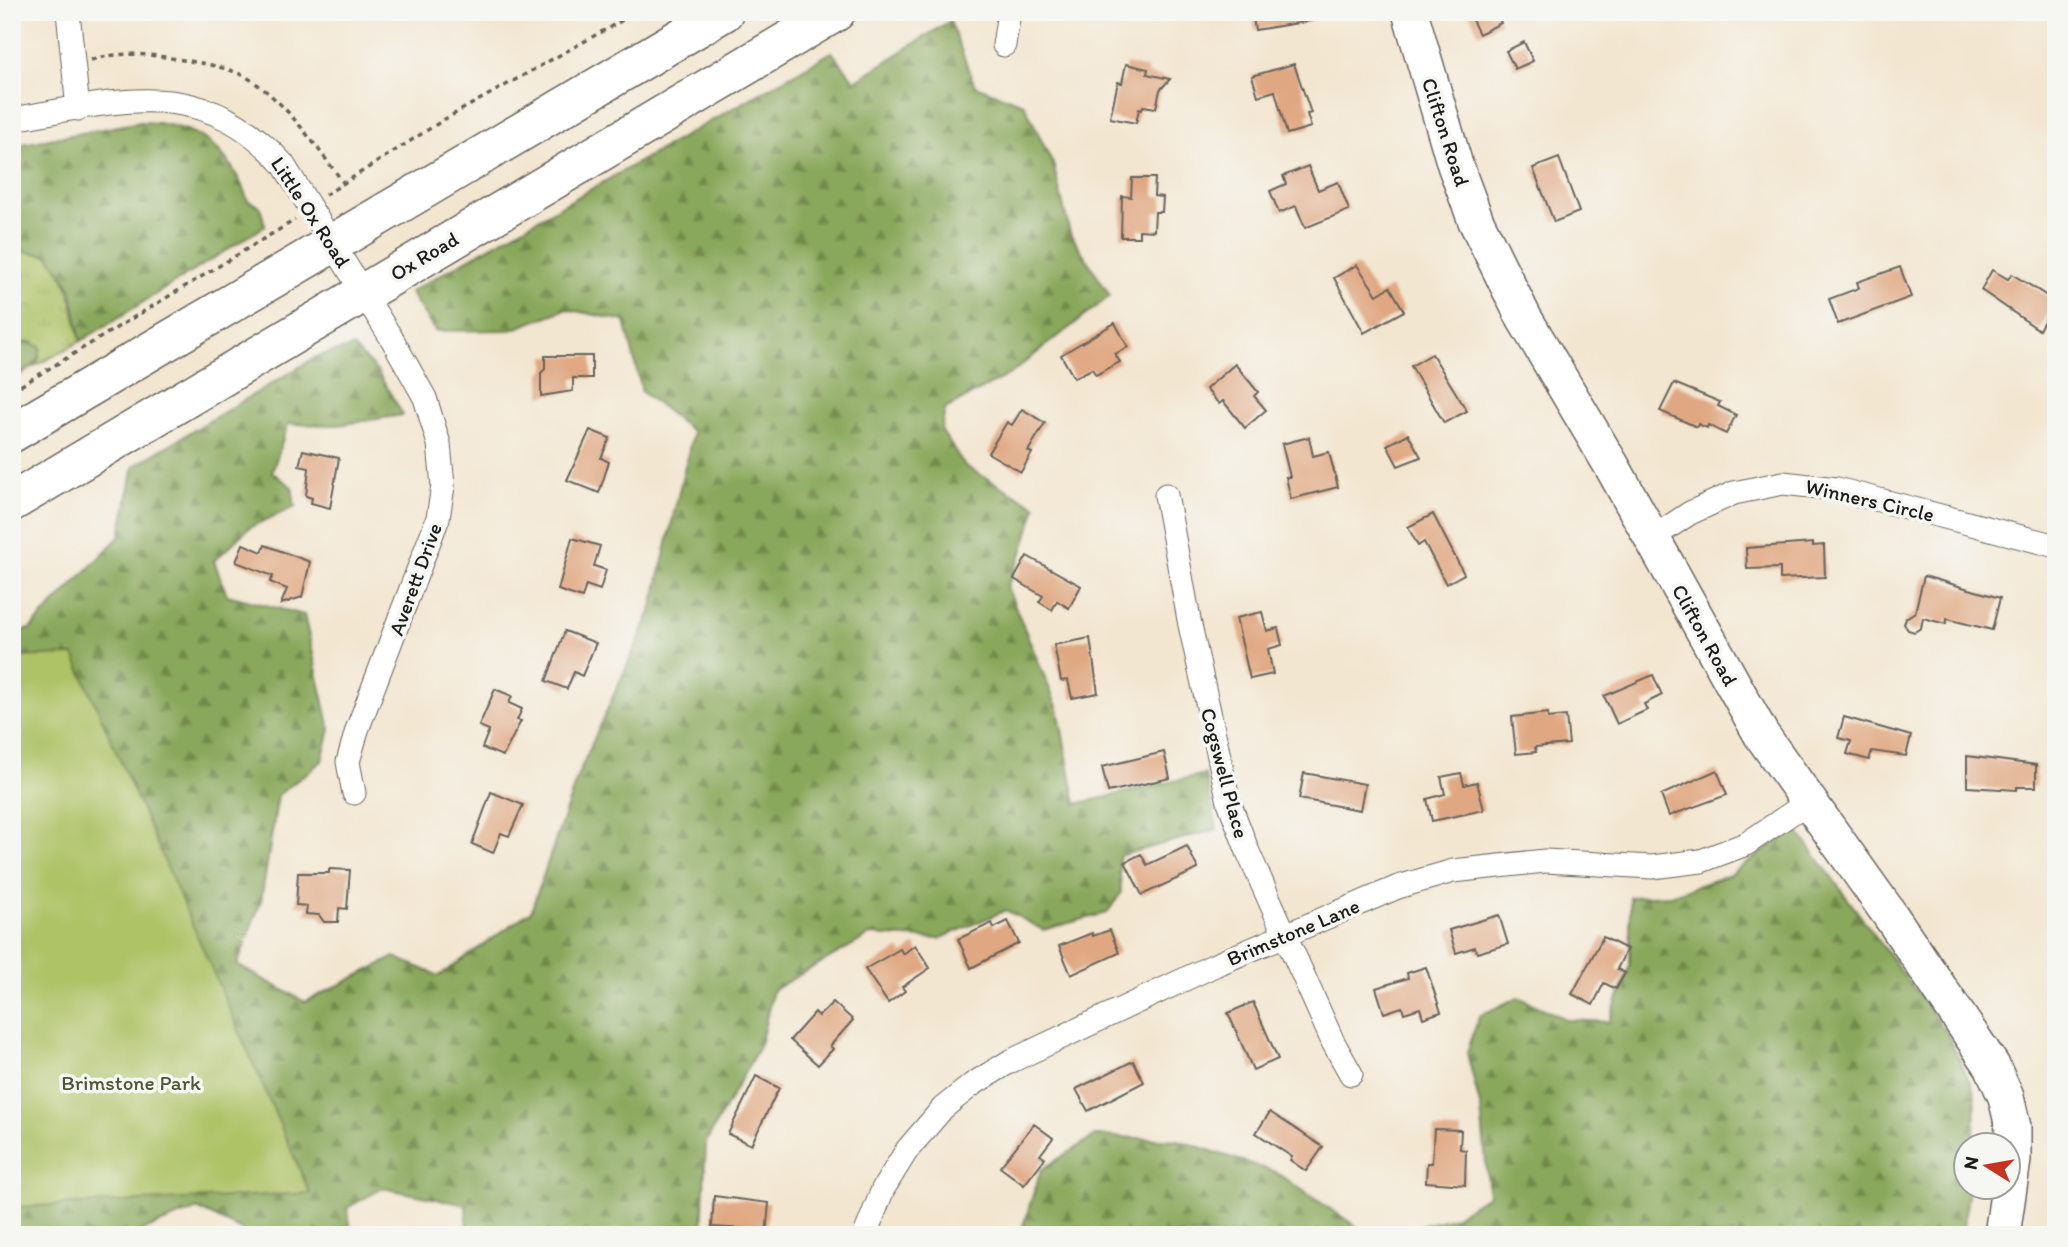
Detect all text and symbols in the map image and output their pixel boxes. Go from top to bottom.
street label: Clifton Road [1417,75,1475,190]
street label: Little Ox Road [266,152,356,273]
street label: Ox Road [385,226,463,286]
street label: Winners Circle [1803,473,1937,527]
street label: Averett Drive [383,519,447,639]
street label: Clifton Road [1667,580,1743,691]
street label: Cogswell Place [1196,705,1254,841]
street label: Brimstone Lane [1223,893,1363,971]
park label: Brimstone Park [61,1070,201,1095]
north arrow [1952,1132,2022,1202]
text: N [1958,1154,1983,1171]

